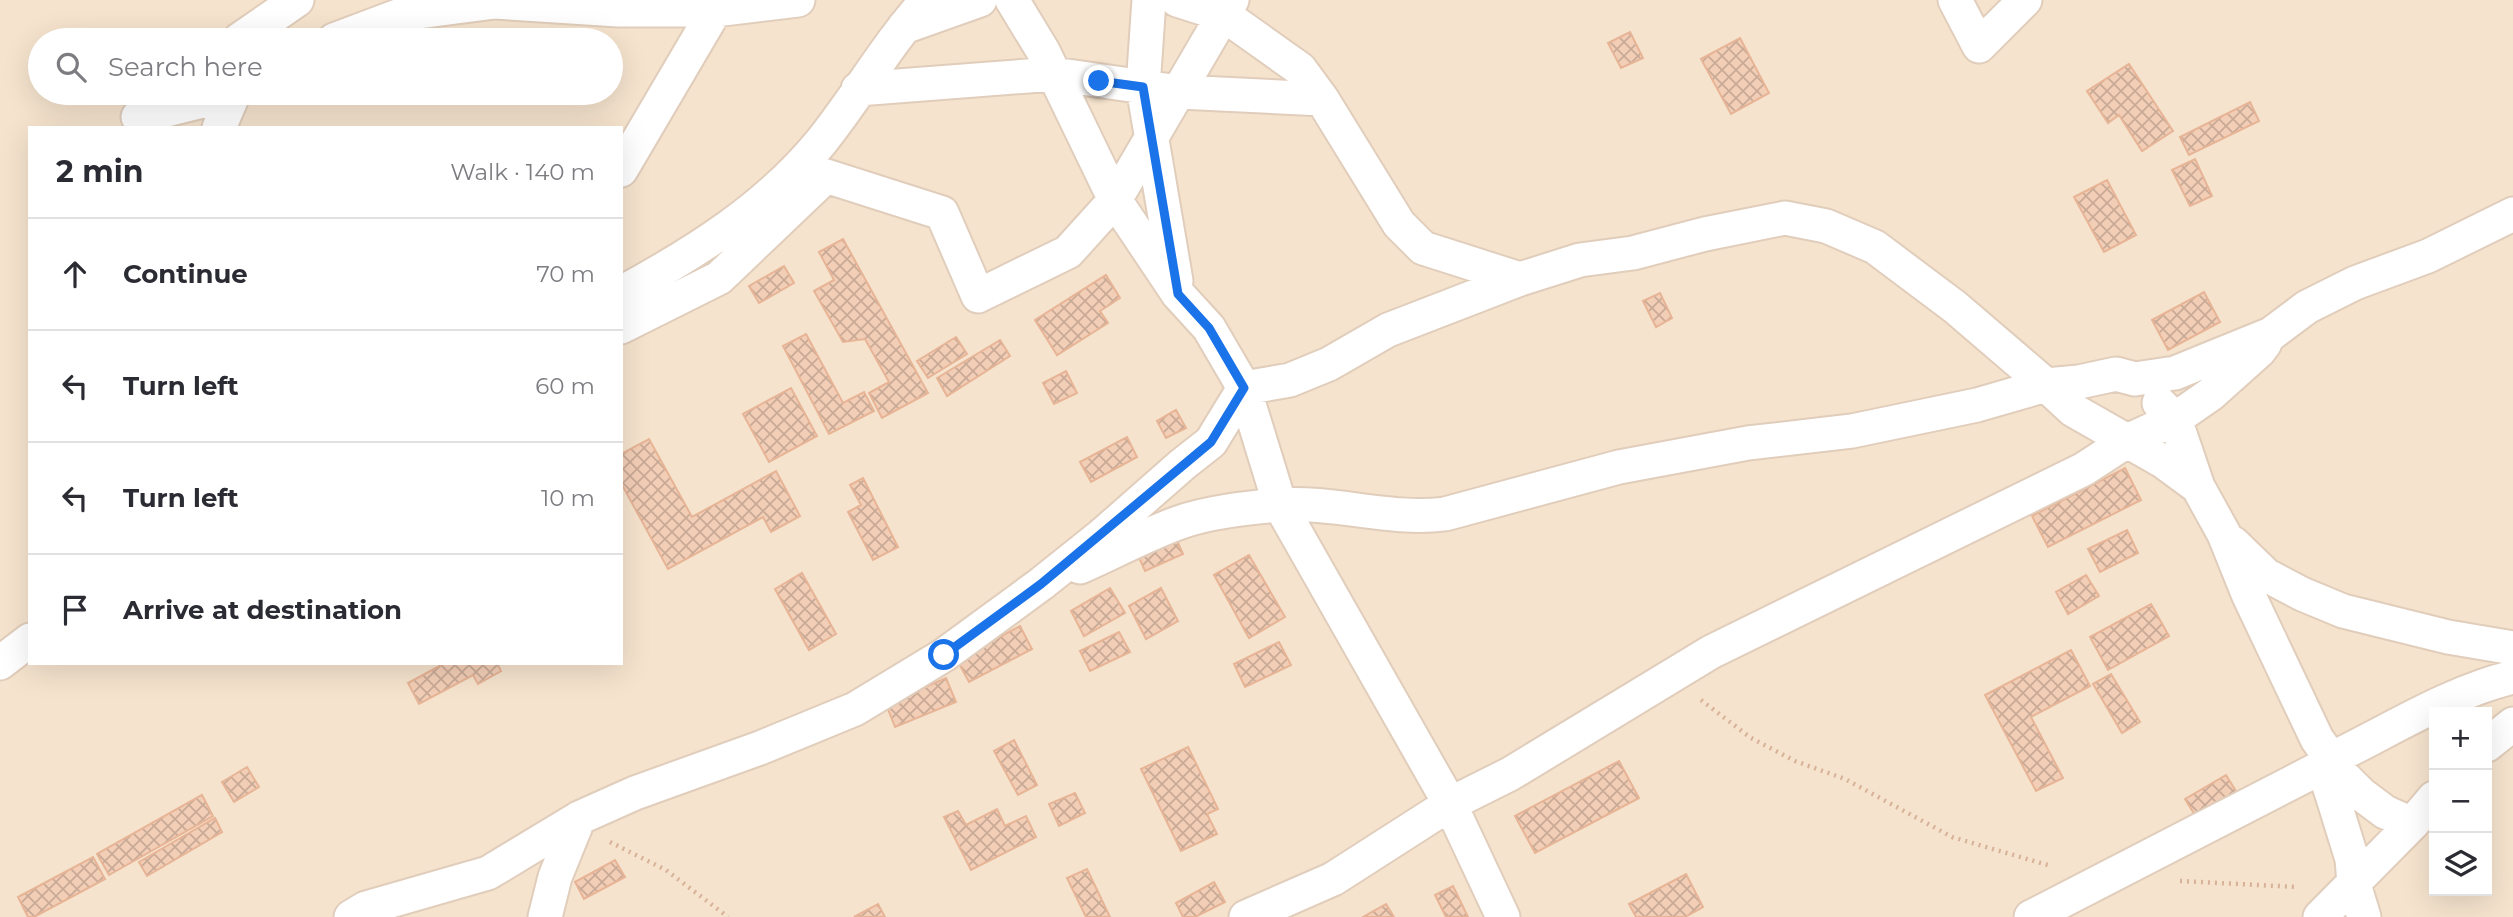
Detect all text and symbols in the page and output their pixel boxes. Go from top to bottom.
search box [28,28,623,105]
icon: search [52,48,90,86]
text: Search here [108,51,263,83]
route end [1083,65,1114,96]
text: 2 min [56,153,143,190]
text: Walk · 140 m [450,158,595,186]
icon: ahead [56,255,94,293]
text: Continue [123,258,248,290]
text: 70 m [536,260,595,288]
icon: left [56,367,94,405]
text: Turn left [123,370,239,402]
text: 60 m [535,372,595,400]
icon: left [56,479,94,517]
text: Turn left [123,482,239,514]
text: 10 m [541,484,595,512]
icon: arrive [56,591,94,629]
text: Arrive at destination [123,594,402,626]
route start [928,639,959,670]
map controls [2429,707,2492,896]
button: + [2429,707,2492,770]
button: − [2429,770,2492,833]
button: layers [2429,833,2492,896]

